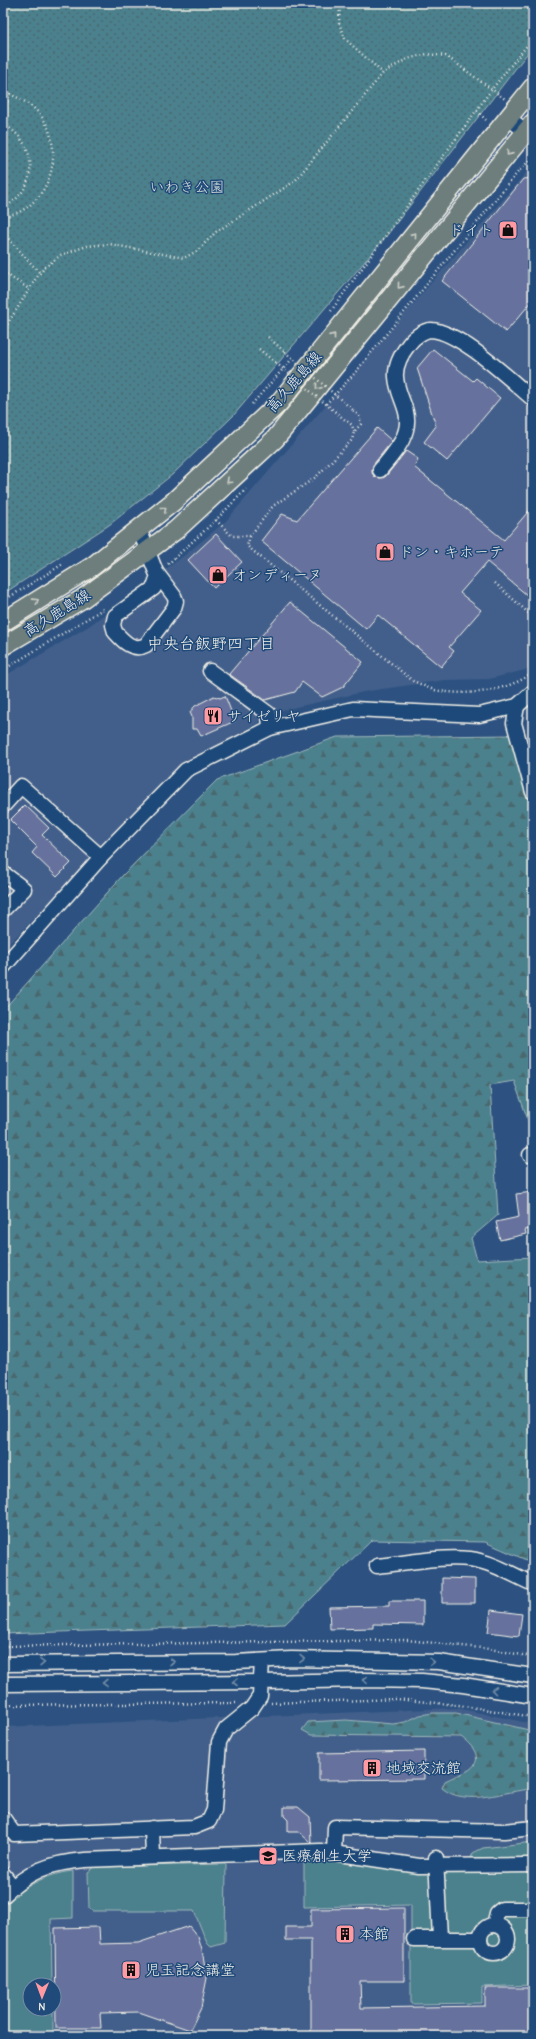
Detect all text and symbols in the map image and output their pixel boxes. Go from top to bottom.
one-way arrow [506,149,513,156]
park label: いわき公園 [149,178,225,196]
shop icon: ドイト [497,219,519,241]
place label: ドイト [449,221,494,239]
one-way arrow [410,232,417,240]
one-way arrow [398,282,405,289]
one-way arrow [328,334,335,341]
street label: 高久鹿島線 [263,348,325,416]
one-way arrow [315,383,322,390]
one-way arrow [226,477,234,484]
one-way arrow [160,507,167,514]
shop icon: ドン・キホーテ [374,541,396,563]
place label: ドン・キホーテ [399,543,504,561]
shop icon: オンディーヌ [207,564,229,586]
place label: オンディーヌ [232,566,322,584]
street label: 高久鹿島線 [20,585,94,641]
one-way arrow [32,598,39,606]
district label: 中央台飯野四丁目 [147,635,275,653]
restaurant icon: サイゼリヤ [202,705,224,727]
place label: サイゼリヤ [227,707,301,725]
one-way arrow [299,1655,305,1663]
one-way arrow [169,1658,175,1666]
one-way arrow [429,1658,435,1666]
one-way arrow [39,1659,45,1667]
one-way arrow [362,1676,368,1684]
one-way arrow [232,1678,238,1686]
one-way arrow [102,1679,108,1688]
one-way arrow [491,1686,498,1695]
building icon: 地域交流館 [361,1757,383,1779]
place label: 地域交流館 [386,1759,461,1777]
school or university icon: 医療創生大学 [257,1845,279,1867]
place label: 医療創生大学 [282,1847,372,1865]
building icon: 本館 [334,1923,356,1945]
place label: 本館 [359,1925,389,1943]
building icon: 児玉記念講堂 [120,1959,142,1981]
place label: 児玉記念講堂 [145,1961,235,1979]
north arrow [22,1977,62,2017]
text: N [38,2000,46,2013]

